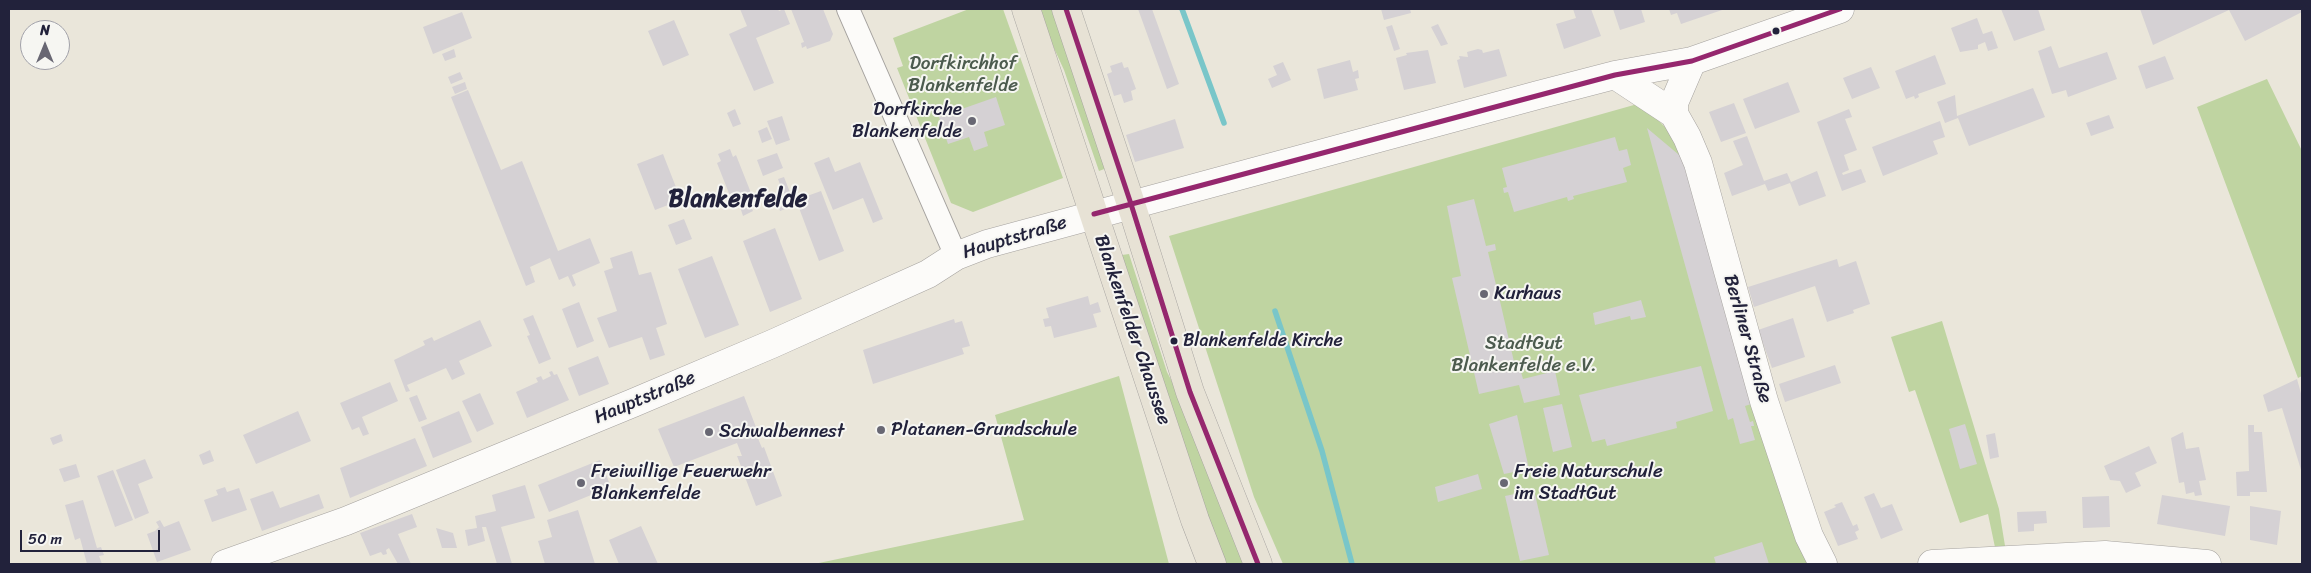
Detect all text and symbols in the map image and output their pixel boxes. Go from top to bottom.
text: N [40,18,50,43]
north arrow [20,20,70,70]
unlabelled marker [1771,26,1781,36]
park label: Dorfkirchhof Blankenfelde [908,53,1018,97]
place label: Dorfkirche Blankenfelde [852,99,962,143]
marker: Dorfkirche Blankenfelde [966,115,978,127]
district label: Blankenfelde [669,186,807,214]
street label: Hauptstraße [960,211,1070,265]
street label: Blankenfelder Chaussee [1089,232,1175,428]
street label: Berliner Straße [1718,272,1776,406]
place label: Kurhaus [1494,283,1561,305]
marker: Kurhaus [1478,288,1490,300]
place label: Blankenfelde Kirche [1183,330,1343,352]
park label: StadtGut Blankenfelde e.V. [1451,333,1597,377]
marker: Blankenfelde Kirche [1169,336,1179,346]
street label: Hauptstraße [591,366,699,430]
place label: Platanen-Grundschule [891,419,1077,441]
place label: Schwalbennest [719,421,844,443]
marker: Platanen-Grundschule [875,424,887,436]
marker: Schwalbennest [703,426,715,438]
place label: Freiwillige Feuerwehr Blankenfelde [591,461,771,505]
place label: Freie Naturschule im StadtGut [1514,461,1663,505]
marker: Freiwillige Feuerwehr Blankenfelde [575,477,587,489]
marker: Freie Naturschule im StadtGut [1498,477,1510,489]
scale bar [22,520,162,552]
text: 50 m [28,526,62,552]

